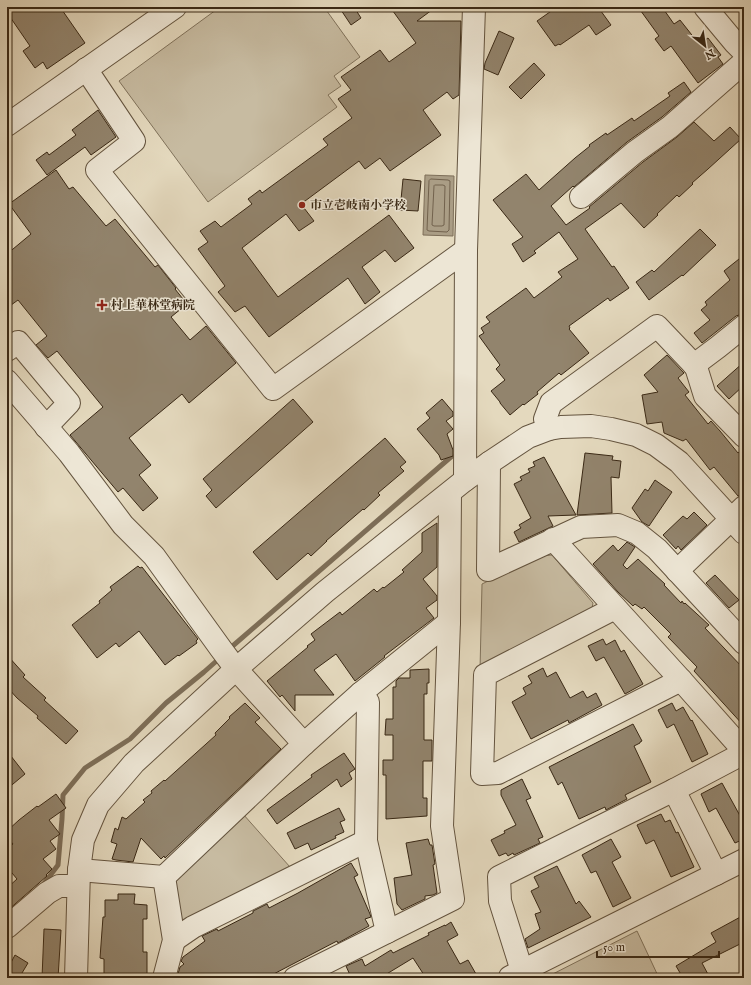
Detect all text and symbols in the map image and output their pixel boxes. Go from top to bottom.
north arrow [685,26,725,66]
text: N [701,45,718,62]
place label: 市立壱岐南小学校 [310,198,406,213]
marker: 市立壱岐南小学校 [297,200,307,210]
place label: 村上華林堂病院 [111,298,195,313]
marker: 村上華林堂病院 [96,299,108,311]
scale bar [597,933,719,959]
text: 50 m [603,940,625,955]

